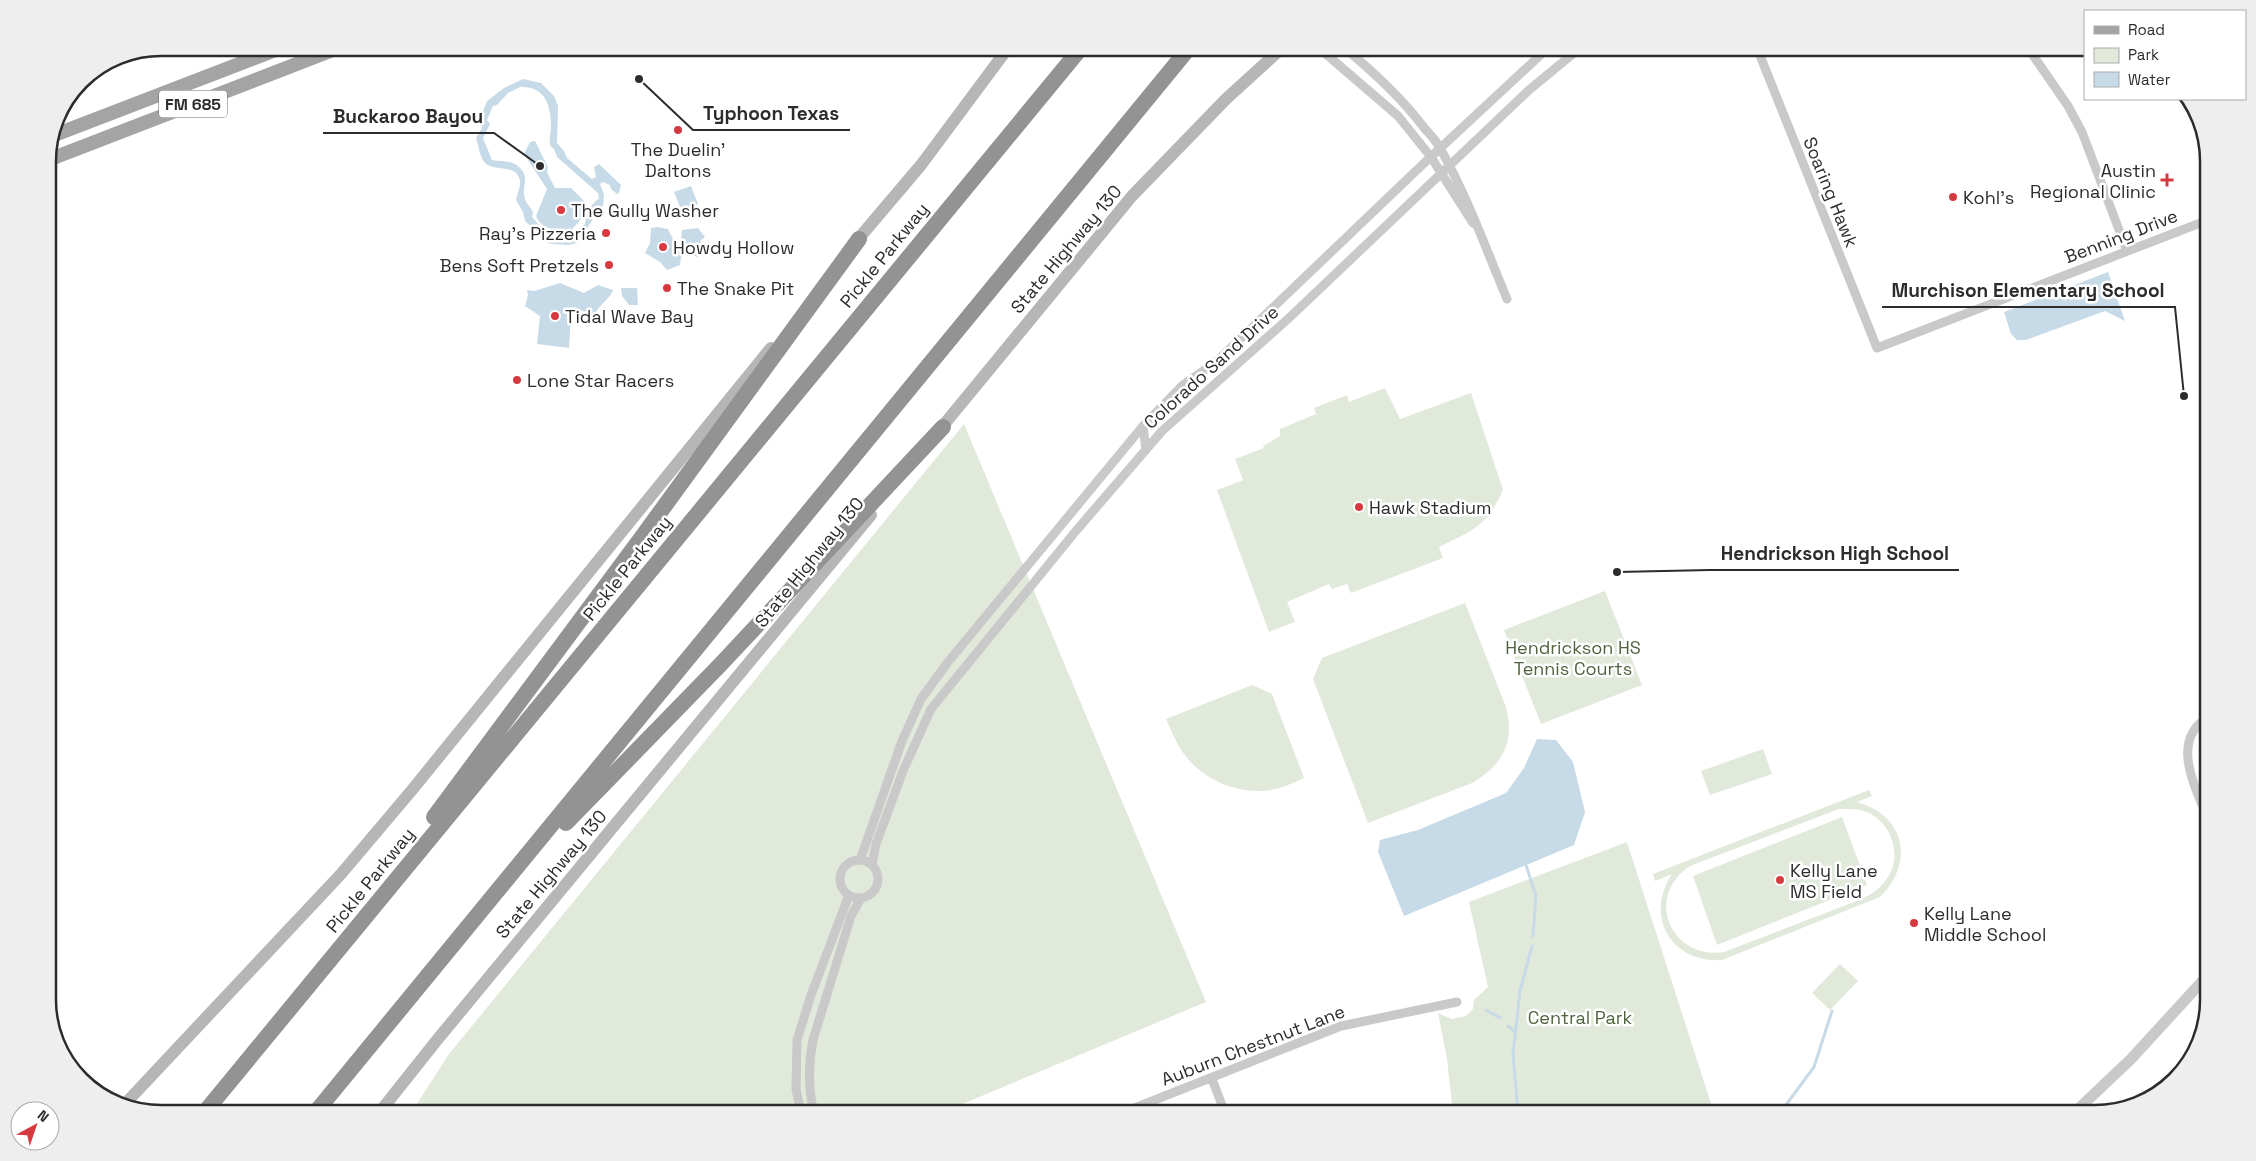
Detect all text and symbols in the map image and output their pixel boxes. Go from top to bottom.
legend [2084,10,2246,100]
text: Road [2128,20,2165,39]
text: Park [2128,45,2159,64]
text: Water [2128,70,2171,89]
road number: FM 685 [159,90,227,118]
callout: Typhoon Texas [693,96,850,130]
callout: Buckaroo Bayou [323,99,494,133]
text: Typhoon Texas [703,101,839,126]
text: Buckaroo Bayou [333,104,483,129]
marker: The Duelin’ Daltons [672,124,684,136]
street label: Soaring Hawk [1798,133,1864,251]
place label: The Duelin’ Daltons [631,138,725,182]
place label: Austin Regional Clinic [2030,159,2156,203]
marker: Austin Regional Clinic [2160,173,2174,187]
street label: State Highway 130 [1005,180,1127,318]
place label: Kohl's [1963,186,2014,209]
marker: Kohl's [1947,191,1959,203]
street label: Pickle Parkway [835,198,933,312]
place label: The Gully Washer [571,199,719,222]
marker: The Gully Washer [555,204,567,216]
street label: Benning Drive [2061,204,2181,268]
place label: Ray's Pizzeria [479,222,596,245]
marker: Ray's Pizzeria [600,227,612,239]
place label: Howdy Hollow [673,236,794,259]
marker: Howdy Hollow [657,241,669,253]
place label: Bens Soft Pretzels [440,254,599,277]
marker: Bens Soft Pretzels [603,259,615,271]
callout: Murchison Elementary School [1882,273,2175,307]
place label: The Snake Pit [677,277,794,300]
text: Murchison Elementary School [1891,278,2165,303]
marker: The Snake Pit [661,282,673,294]
street label: Colorado Sand Drive [1139,300,1283,434]
place label: Tidal Wave Bay [565,305,694,328]
marker: Tidal Wave Bay [549,310,561,322]
place label: Lone Star Racers [527,369,674,392]
marker: Lone Star Racers [511,374,523,386]
street label: State Highway 130 [749,492,869,632]
place label: Hawk Stadium [1369,496,1492,519]
marker: Hawk Stadium [1353,501,1365,513]
street label: Pickle Parkway [578,511,676,625]
callout: Hendrickson High School [1710,536,1959,570]
text: Hendrickson High School [1721,541,1949,566]
park label: Hendrickson HS Tennis Courts [1505,636,1641,680]
street label: State Highway 130 [490,805,612,943]
street label: Pickle Parkway [321,823,419,937]
place label: Kelly Lane MS Field [1790,859,1878,903]
marker: Kelly Lane MS Field [1774,874,1786,886]
place label: Kelly Lane Middle School [1924,902,2046,946]
marker: Kelly Lane Middle School [1908,917,1920,929]
street label: Auburn Chestnut Lane [1158,999,1348,1091]
park label: Central Park [1528,1006,1633,1029]
north arrow [10,1101,60,1151]
text: N [34,1106,53,1126]

